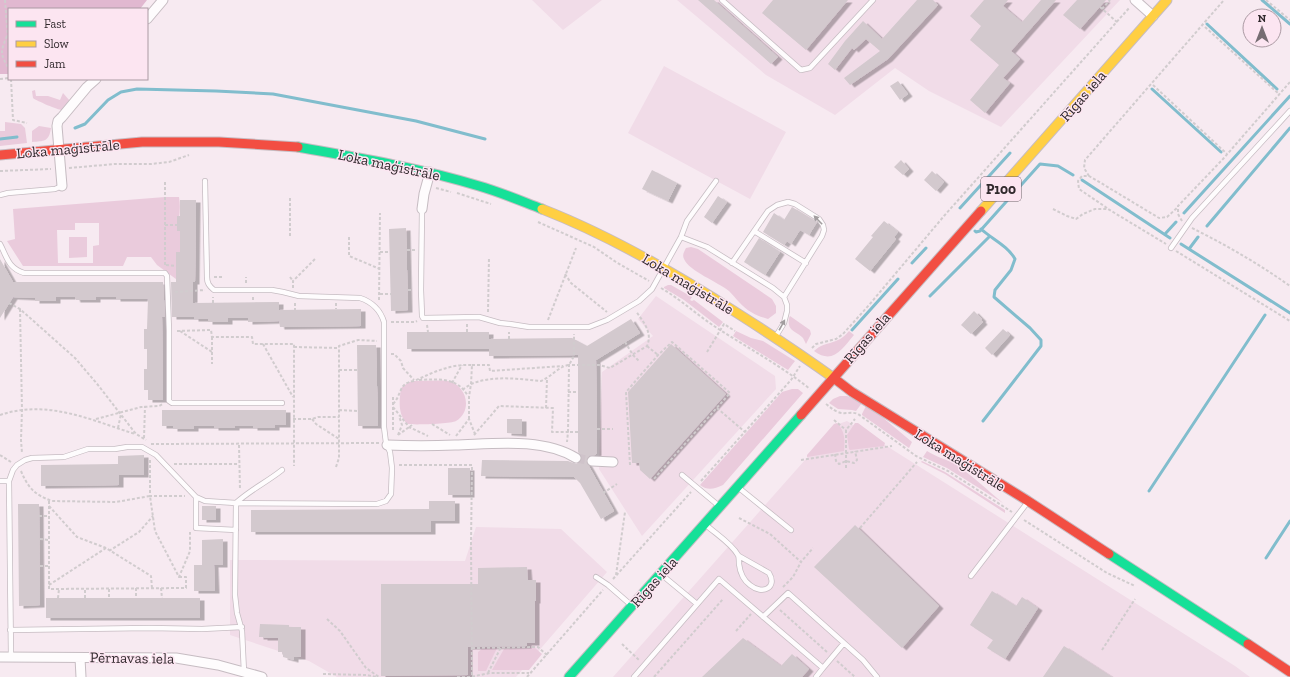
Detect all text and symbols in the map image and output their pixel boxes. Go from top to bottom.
legend [8,8,148,80]
north arrow [1242,8,1282,48]
text: N [1258,12,1267,25]
text: Fast [44,17,67,31]
text: Slow [44,37,70,51]
text: Jam [44,57,66,71]
street label: Rīgas iela [1056,67,1110,125]
street label: Loka maģistrāle [16,136,120,162]
street label: Loka maģistrāle [336,145,442,185]
road number: P100 [981,177,1021,201]
one-way arrow [814,215,823,225]
street label: Loka maģistrāle [639,250,737,318]
street label: Rīgas iela [840,309,894,367]
one-way arrow [779,319,785,331]
street label: Loka maģistrāle [911,425,1009,495]
street label: Rīgas iela [627,553,681,611]
street label: Pērnavas iela [90,648,174,668]

